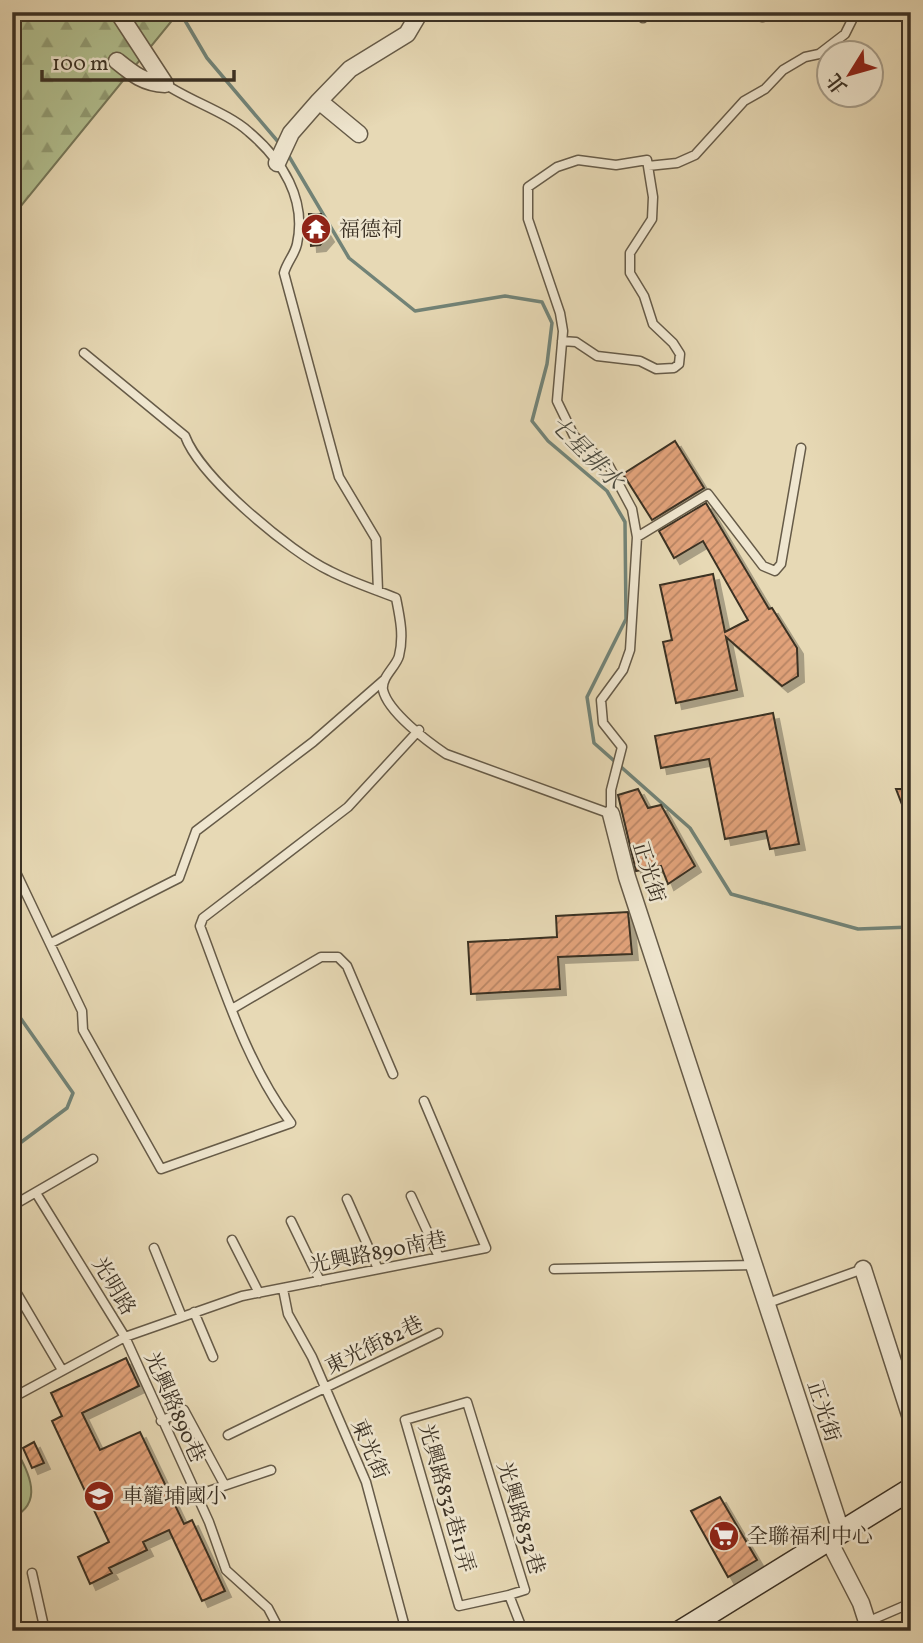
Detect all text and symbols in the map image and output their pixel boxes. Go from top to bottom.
scale bar [42,38,234,82]
north arrow [814,38,884,108]
text: 100 m [52,50,109,79]
text: 北 [822,68,854,98]
temple icon: 福德祠 [299,212,333,246]
place label: 福德祠 [339,216,402,245]
water label: 七星排水 [542,410,631,499]
street label: 正光街 [624,838,671,907]
street label: 光興路890南巷 [307,1226,450,1281]
street label: 光明路 [84,1252,141,1321]
street label: 東光街82巷 [321,1310,429,1383]
street label: 光興路890巷 [136,1348,211,1468]
street label: 正光街 [799,1377,846,1446]
street label: 東光街 [343,1415,394,1484]
street label: 光興路832巷11弄 [410,1420,481,1576]
street label: 光興路832巷 [489,1458,550,1578]
school or university icon: 車籠埔國小 [82,1479,116,1513]
place label: 車籠埔國小 [122,1483,227,1512]
supermarket icon: 全聯福利中心 [707,1519,741,1553]
place label: 全聯福利中心 [747,1523,873,1552]

